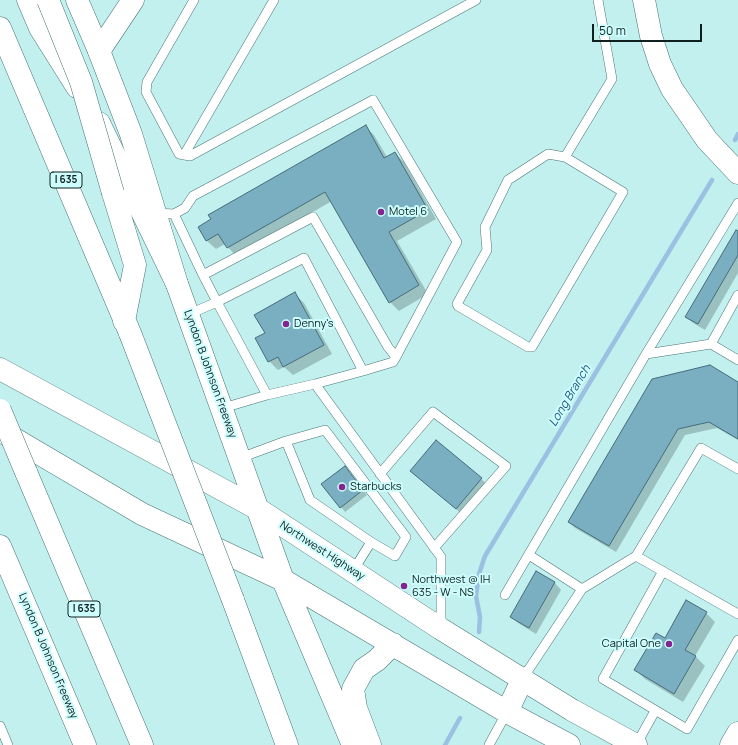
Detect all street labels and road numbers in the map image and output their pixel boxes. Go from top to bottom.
road number: I 635 [50,172,82,188]
street label: Lyndon B Johnson Freeway [181,308,239,440]
street label: Northwest Highway [277,519,367,583]
street label: Lyndon B Johnson Freeway [15,591,81,721]
road number: I 635 [68,601,100,617]

